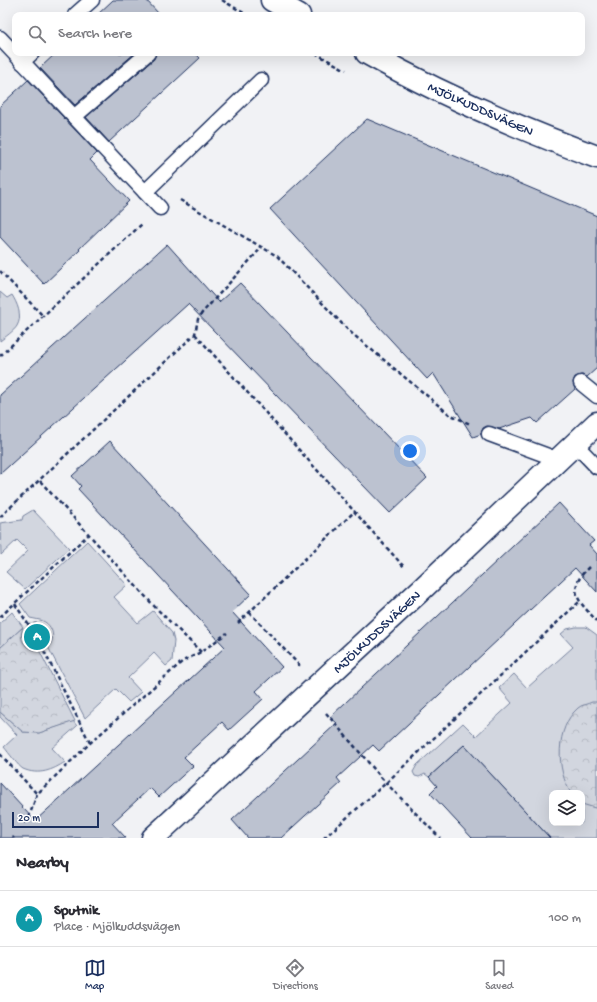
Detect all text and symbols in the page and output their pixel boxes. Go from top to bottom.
search box [12,12,585,56]
icon: search [26,23,48,45]
text: Search here [58,25,132,43]
street label: MJÖLKUDDSVÄGEN [424,79,535,141]
your location [400,441,420,461]
street label: MJÖLKUDDSVÄGEN [330,588,425,678]
pin: A [24,622,50,652]
map controls [549,790,585,826]
button: layers [549,790,585,826]
scale bar [12,810,99,829]
text: 20 m [18,813,40,825]
text: Nearby [16,854,69,874]
text: Sputnik [54,902,99,920]
text: A [25,911,33,926]
text: 100 m [549,911,581,926]
text: Place · Mjölkuddsvägen [54,920,180,935]
tab: Map [84,957,106,993]
tab: Directions [273,957,318,993]
tab: Saved [485,957,513,993]

